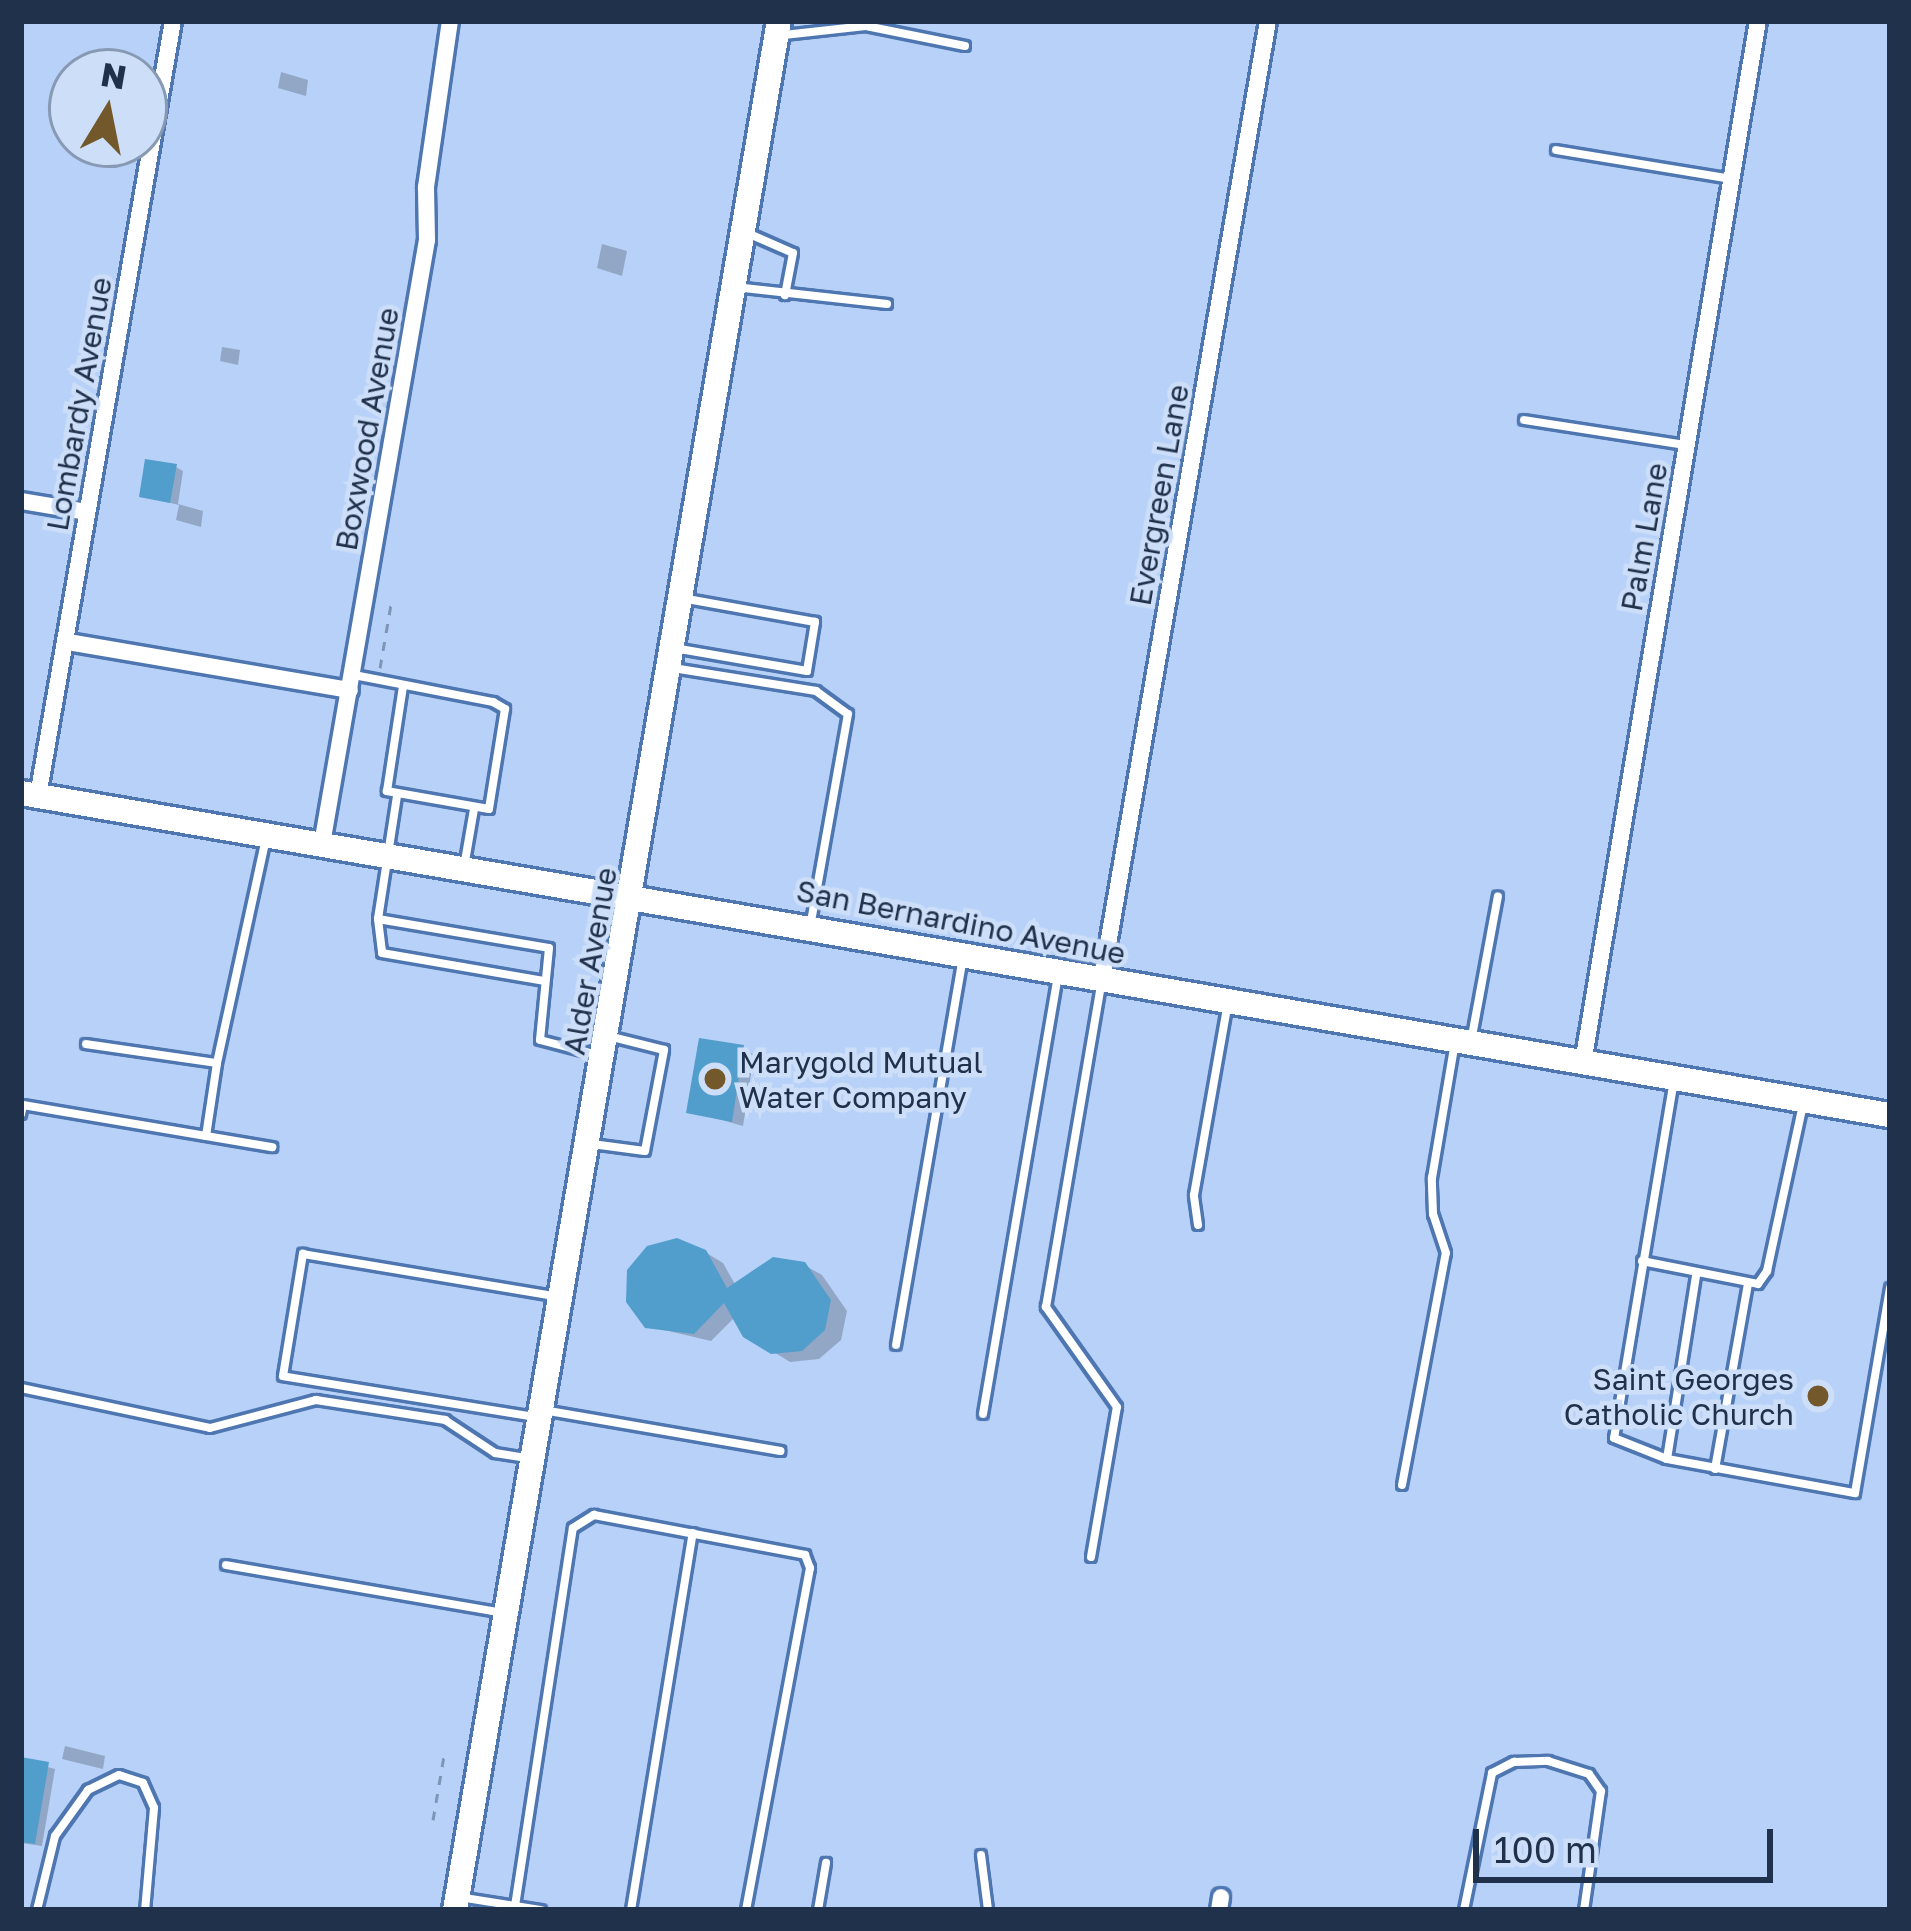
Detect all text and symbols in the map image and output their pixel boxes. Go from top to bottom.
north arrow [48,48,168,168]
text: N [98,54,130,96]
street label: Lombardy Avenue [39,274,119,534]
street label: Boxwood Avenue [328,305,406,553]
street label: Evergreen Lane [1122,382,1196,608]
street label: Palm Lane [1613,460,1675,614]
street label: Alder Avenue [556,864,624,1058]
street label: San Bernardino Avenue [793,872,1129,972]
place label: Marygold Mutual Water Company [739,1044,983,1114]
marker: Marygold Mutual Water Company [702,1066,728,1092]
place label: Saint Georges Catholic Church [1564,1361,1794,1432]
marker: Saint Georges Catholic Church [1805,1383,1831,1409]
scale bar [1479,1805,1779,1879]
text: 100 m [1494,1828,1597,1871]

